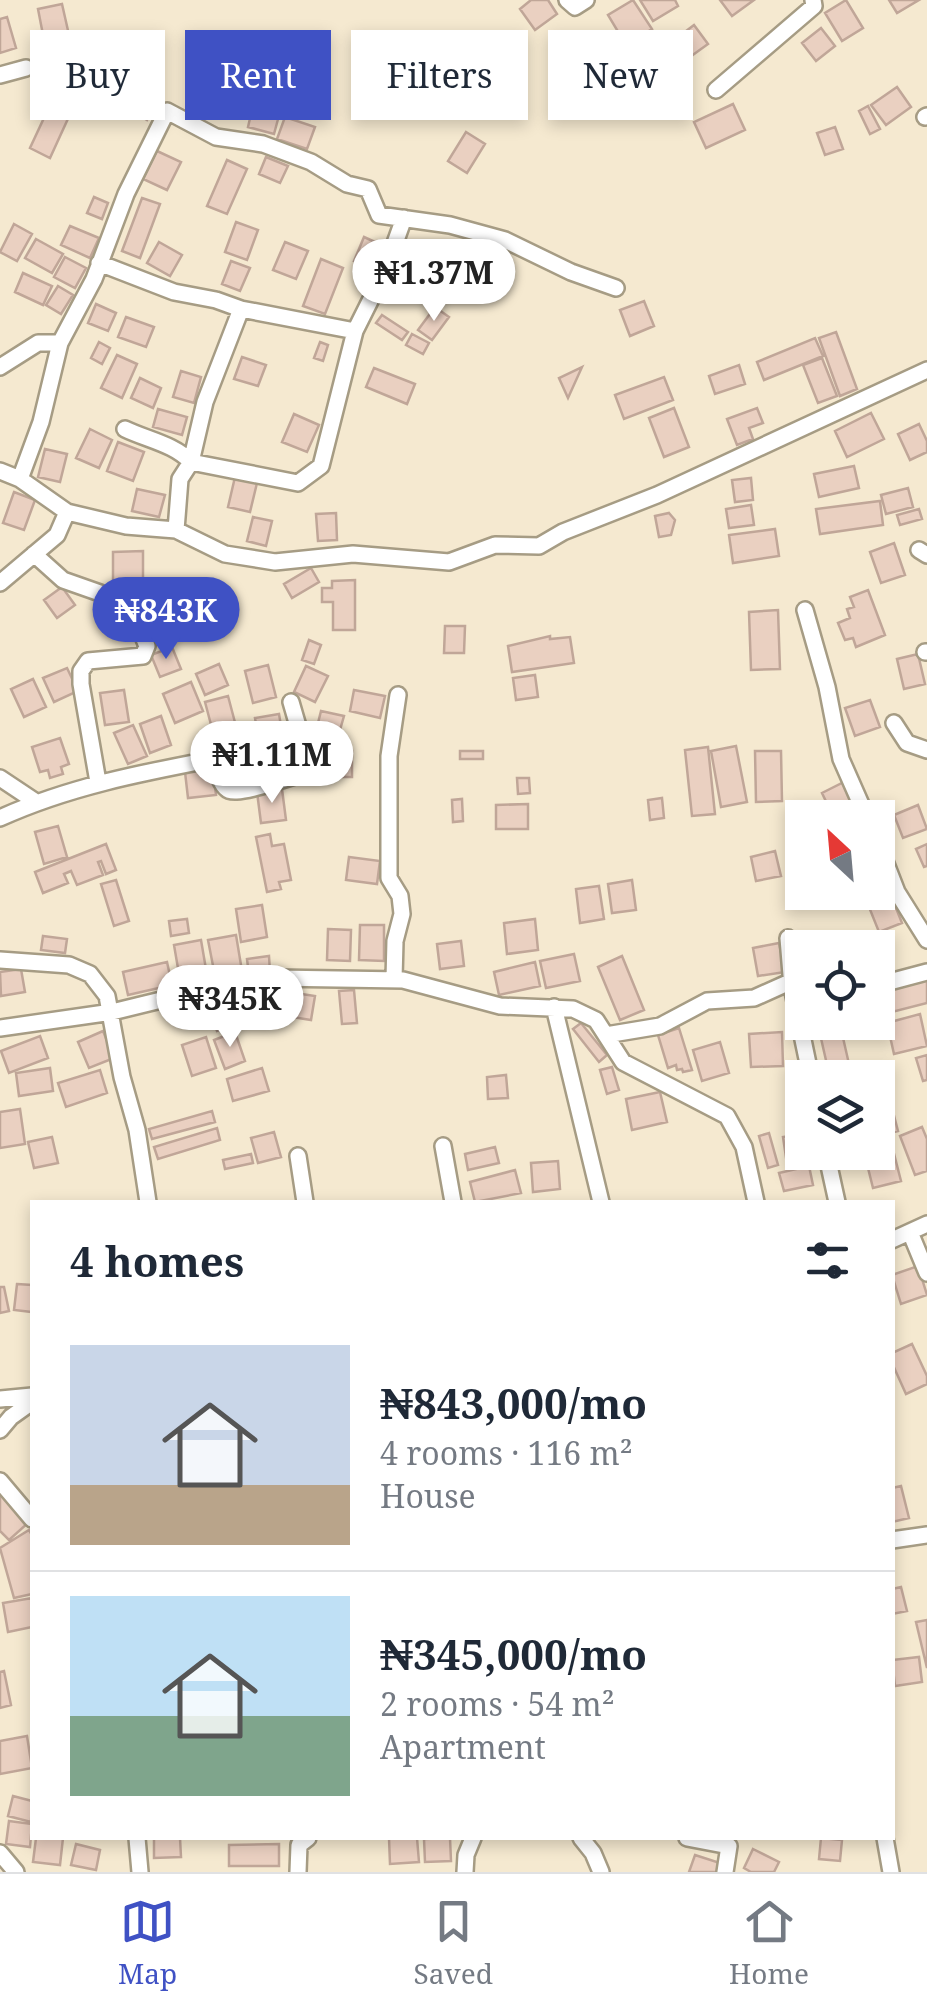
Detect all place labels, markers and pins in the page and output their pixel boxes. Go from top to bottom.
pin: ₦1.37M [353,239,515,324]
pin: ₦843K [96,577,236,662]
pin: ₦1.11M [191,721,353,806]
pin: ₦345K [160,965,300,1050]

